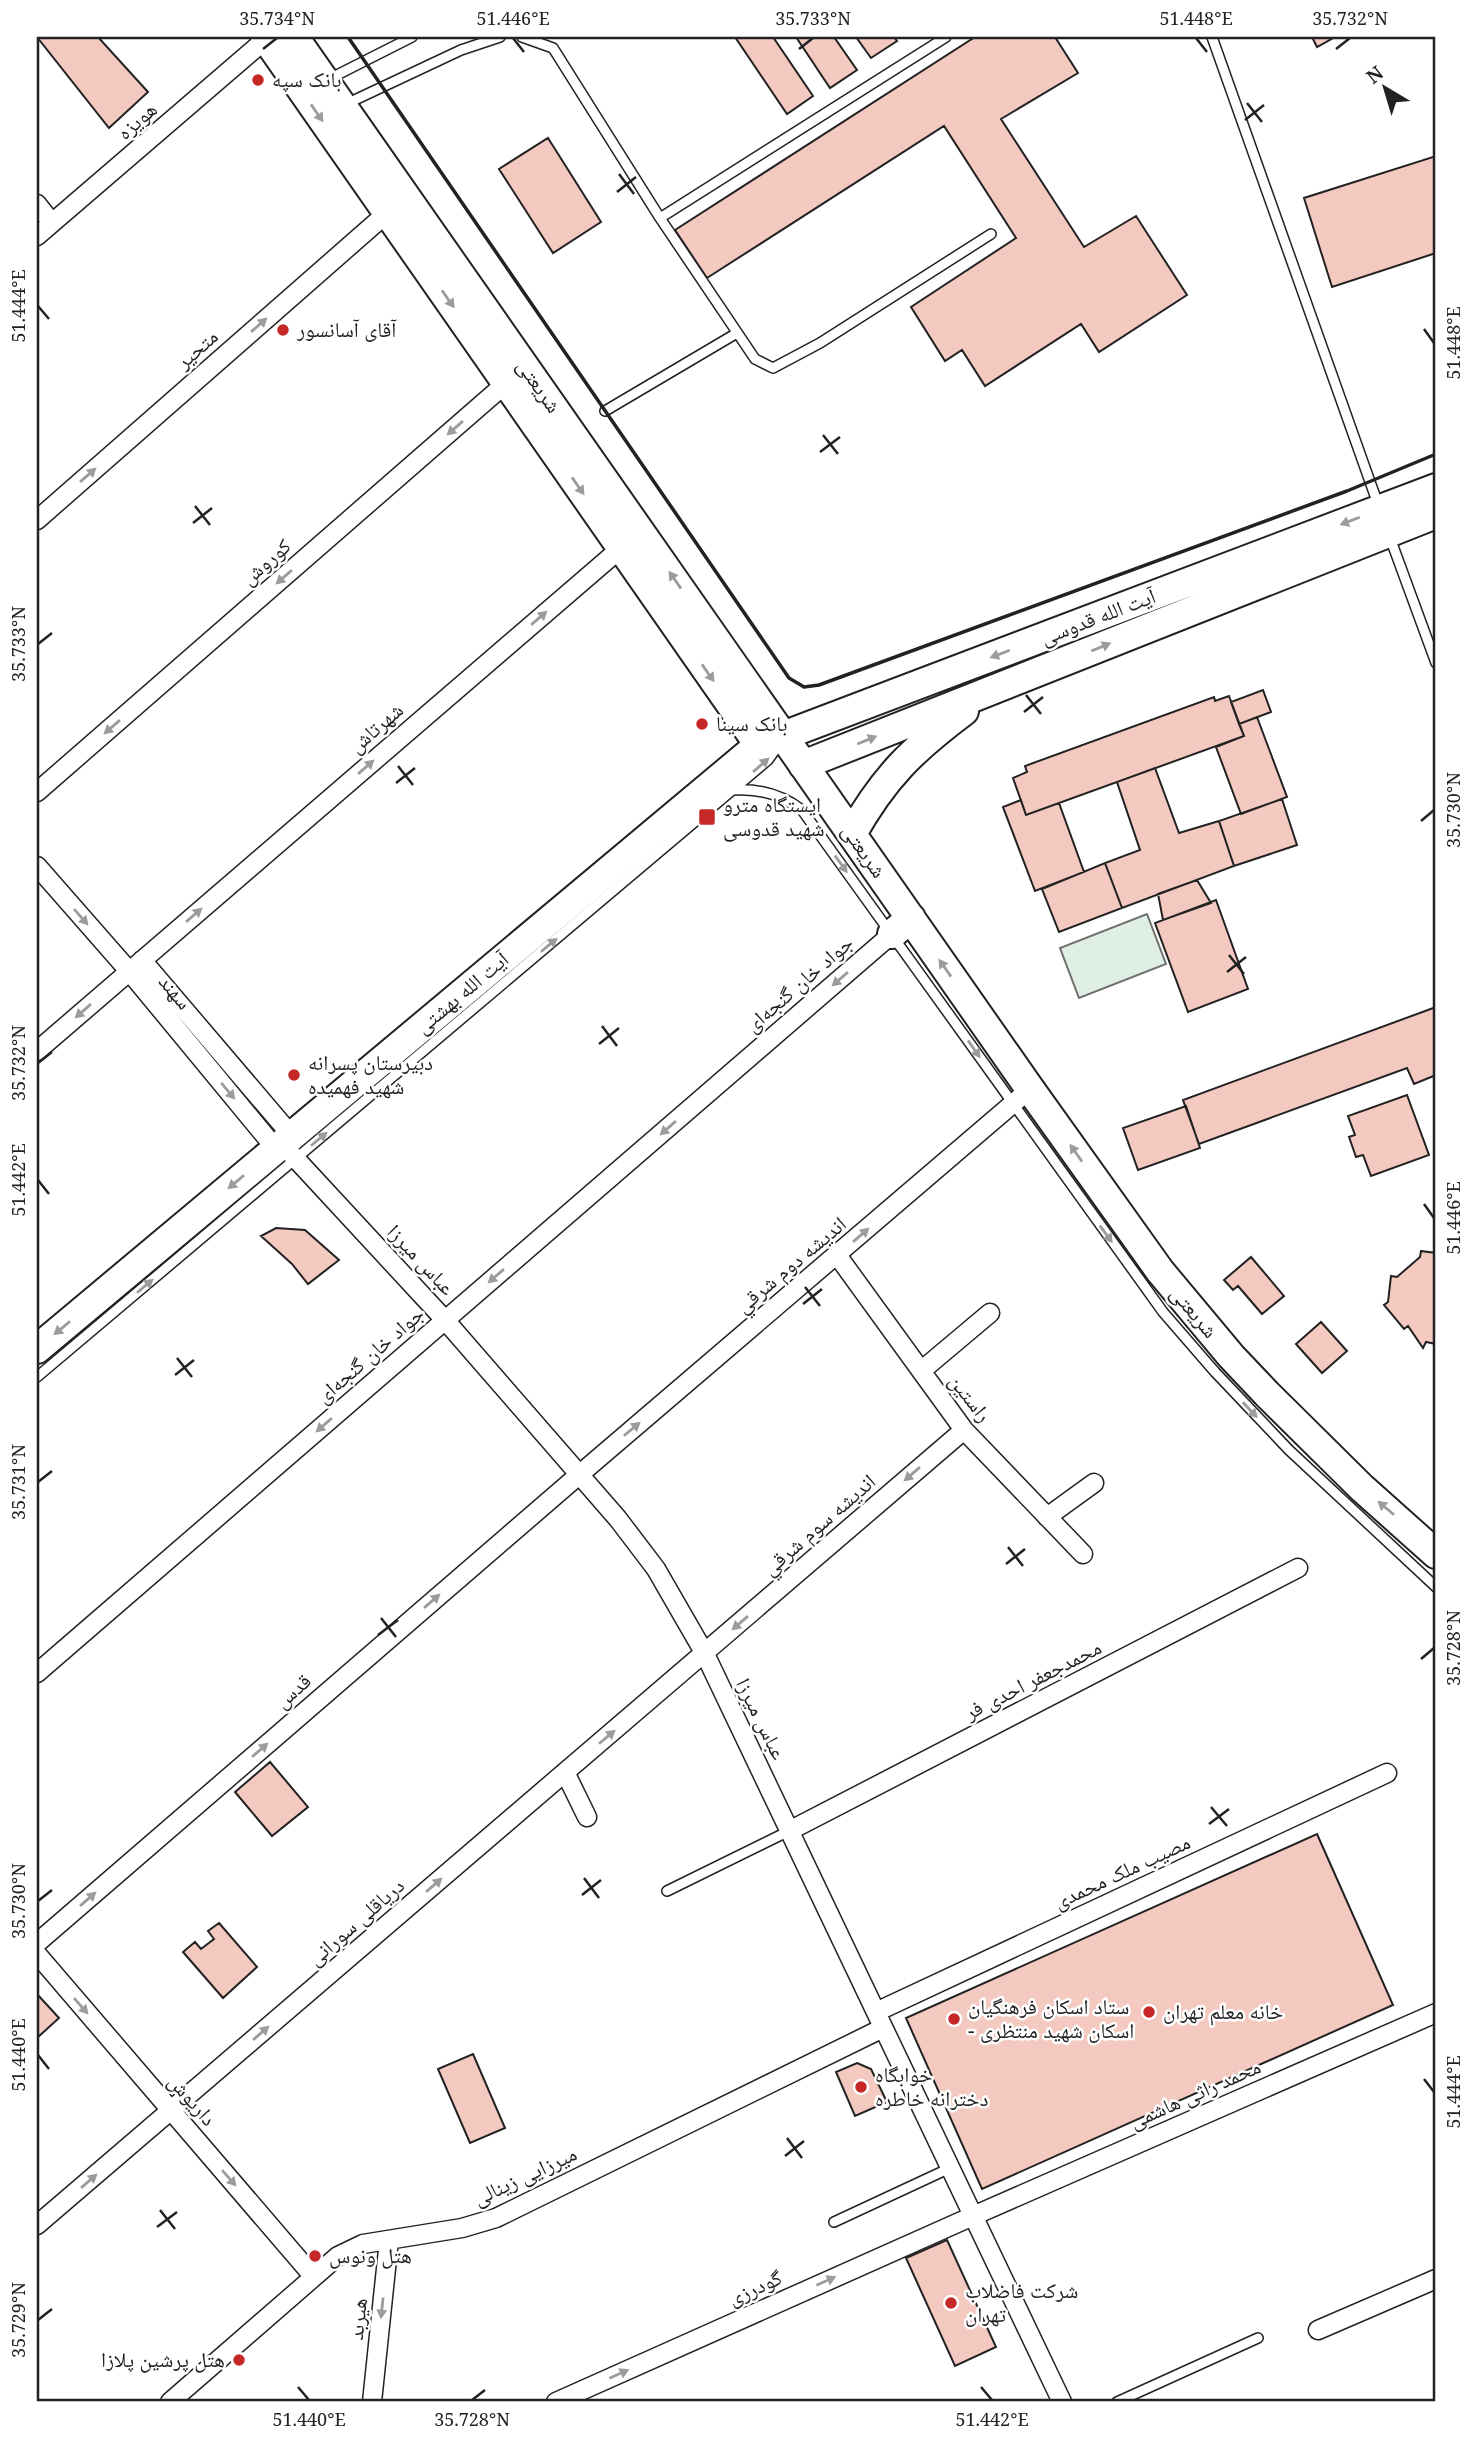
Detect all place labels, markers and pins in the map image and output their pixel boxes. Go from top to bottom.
place label: بانک سپه [272,65,342,93]
marker: بانک سپه [250,72,266,88]
place label: آقای آسانسور [296,315,397,343]
marker: آقای آسانسور [275,322,291,338]
place label: بانک سینا [716,709,787,737]
marker: بانک سینا [694,716,710,732]
place label: ایستگاه مترو شهید قدوسی [723,790,825,842]
marker: ایستگاه مترو شهید قدوسی [697,807,717,827]
place label: دبیرستان پسرانه شهید فهمیده [308,1048,433,1100]
marker: دبیرستان پسرانه شهید فهمیده [286,1067,302,1083]
place label: ستاد اسکان فرهنگیان - اسکان شهید منتظری [968,1992,1134,2044]
place label: خانه معلم تهران [1163,1997,1283,2026]
marker: خانه معلم تهران [1141,2004,1157,2020]
marker: ستاد اسکان فرهنگیان - اسکان شهید منتظری [946,2011,962,2027]
place label: خوابگاه دخترانه خاطره [875,2060,988,2112]
marker: خوابگاه دخترانه خاطره [853,2079,869,2095]
place label: هتل ونوس [329,2241,412,2269]
marker: هتل ونوس [307,2248,323,2264]
place label: شرکت فاضلاب تهران [965,2276,1078,2328]
marker: شرکت فاضلاب تهران [943,2295,959,2311]
place label: هتل پرشین پلازا [101,2345,225,2373]
marker: هتل پرشین پلازا [231,2352,247,2368]

